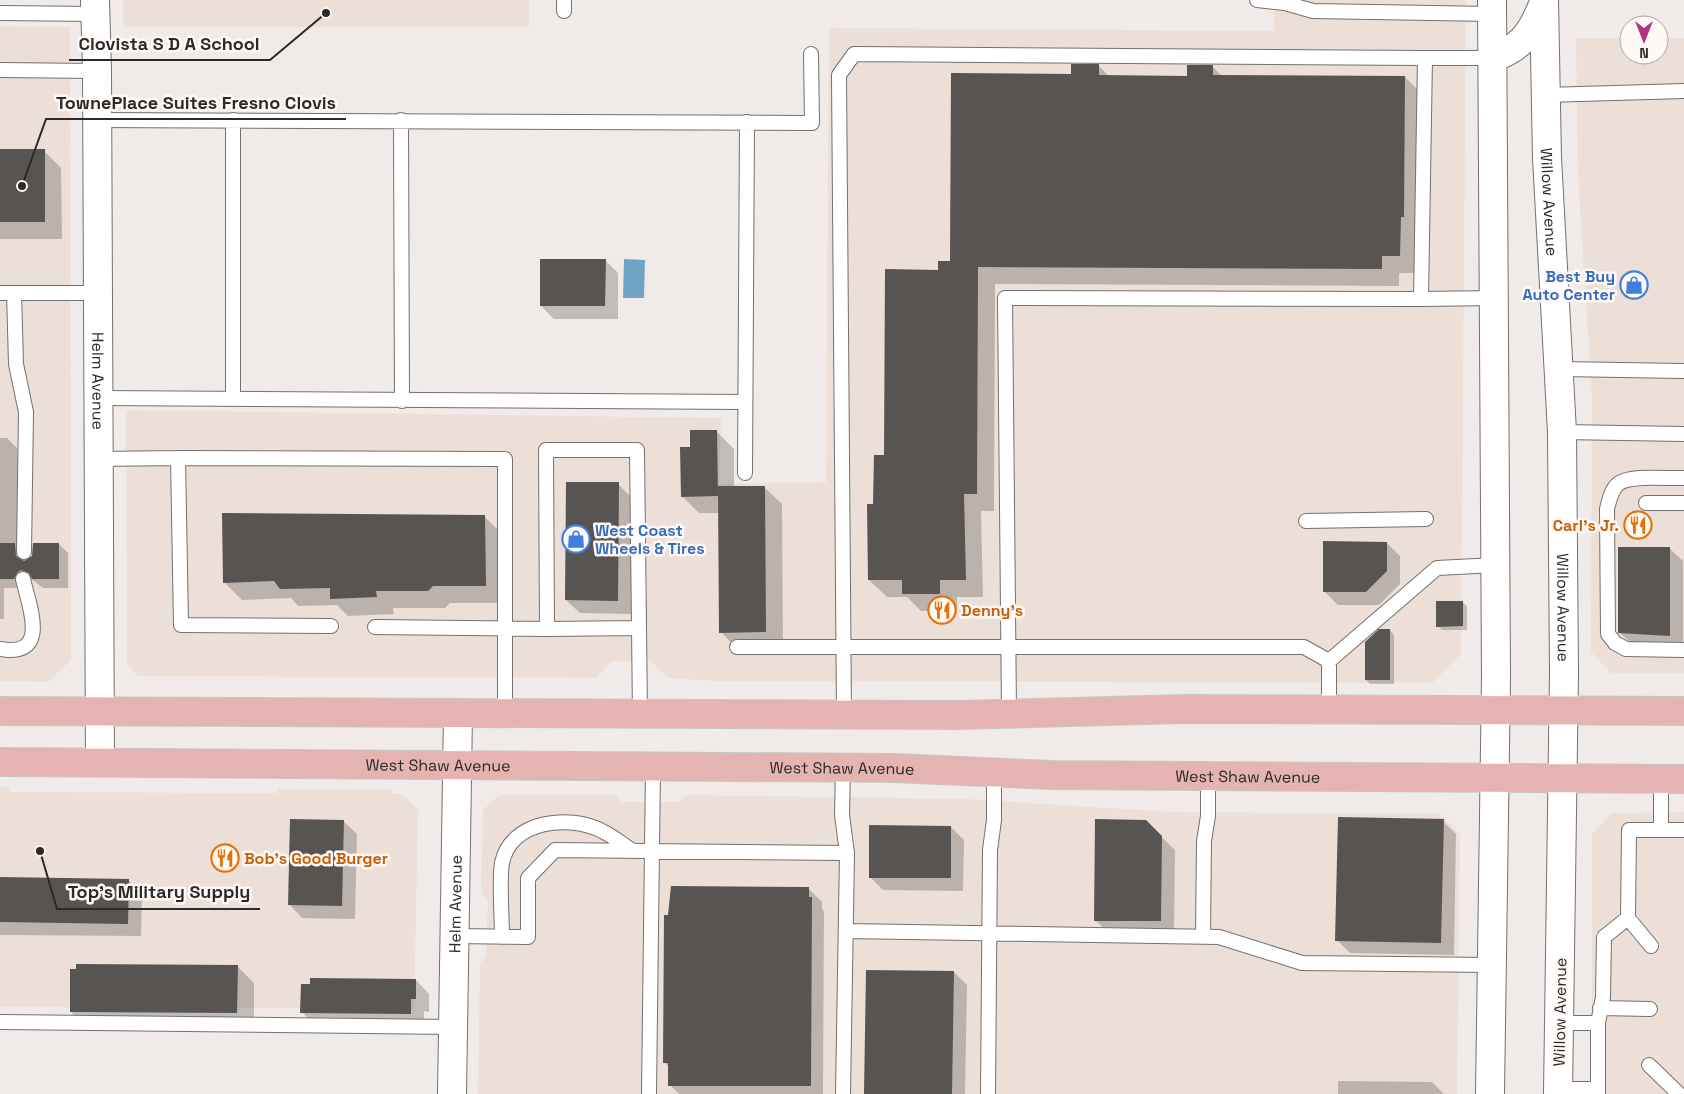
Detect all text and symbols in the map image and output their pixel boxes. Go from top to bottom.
north arrow [1619,15,1669,65]
callout: Clovista S D A School [69,27,270,60]
text: Clovista S D A School [78,32,260,55]
text: N [1639,44,1649,62]
callout: TownePlace Suites Fresno Clovis [46,86,346,119]
text: TownePlace Suites Fresno Clovis [56,91,336,114]
street label: Willow Avenue [1536,147,1563,257]
place label: Best Buy Auto Center [1522,266,1615,305]
shop icon: Best Buy Auto Center [1619,270,1649,300]
street label: Helm Avenue [88,332,109,430]
restaurant icon: Carl's Jr. [1623,510,1653,540]
place label: Carl's Jr. [1553,515,1619,536]
place label: West Coast Wheels & Tires [595,520,705,559]
shop icon: West Coast Wheels & Tires [561,524,591,554]
street label: Willow Avenue [1553,553,1574,662]
restaurant icon: Denny's [927,595,957,625]
place label: Denny's [961,600,1023,621]
street label: West Shaw Avenue [365,754,511,776]
street label: West Shaw Avenue [769,757,915,779]
street label: West Shaw Avenue [1175,765,1320,787]
restaurant icon: Bob's Good Burger [210,843,240,873]
place label: Bob's Good Burger [244,848,388,869]
street label: Helm Avenue [444,855,466,953]
callout: Top's Military Supply [57,876,260,909]
text: Top's Military Supply [68,880,250,903]
street label: Willow Avenue [1549,957,1571,1067]

